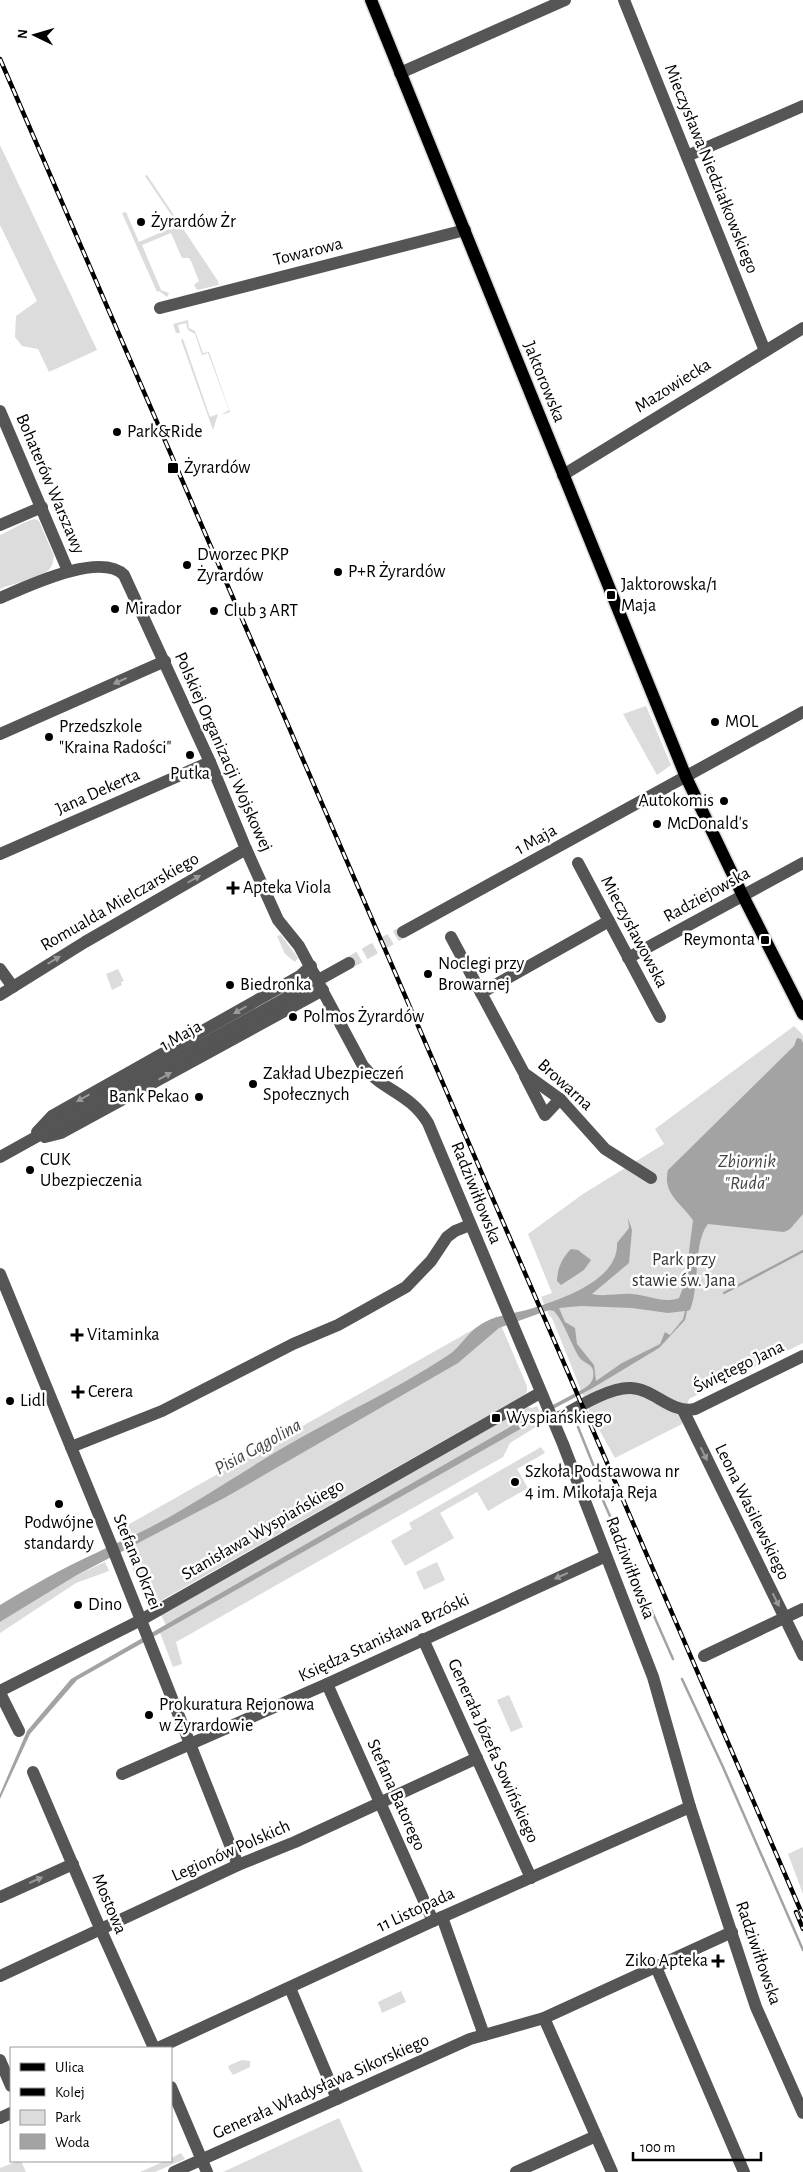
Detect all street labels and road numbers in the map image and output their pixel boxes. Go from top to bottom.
street label: Mieczysława Niedziałkowskiego [661,62,761,276]
street label: Towarowa [271,235,345,269]
street label: Jaktorowska [520,339,568,425]
street label: Mazowiecka [632,356,714,416]
street label: Bohaterów Warszawy [12,411,88,557]
street label: Polskiej Organizacji Wojskowej [171,649,275,855]
street label: Jana Dekerta [53,765,143,819]
street label: 1 Maja [512,821,560,859]
street label: Romualda Mielczarskiego [38,849,202,955]
street label: Radziejowska [661,864,753,926]
street label: Mieczysławowska [597,873,671,991]
street label: 1 Maja [157,1017,205,1055]
street label: Browarna [534,1056,596,1114]
street label: Radziwiłłowska [447,1139,505,1247]
street label: Świętego Jana [690,1335,787,1397]
street label: Leona Wasilewskiego [711,1441,793,1583]
street label: Stanisława Wyspiańskiego [179,1476,348,1584]
street label: Stefana Okrzei [110,1512,164,1612]
street label: Radziwiłłowska [602,1514,658,1622]
street label: Księdza Stanisława Brzóski [296,1590,472,1686]
street label: Generała Józefa Sowińskiego [444,1656,542,1846]
street label: Stefana Batorego [363,1737,429,1854]
street label: Legionów Polskich [169,1817,293,1885]
street label: Mostowa [88,1871,130,1937]
street label: 11 Listopada [374,1884,458,1936]
street label: Radziwiłłowska [732,1899,784,2007]
street label: Generała Władysława Sikorskiego [210,2031,432,2143]

